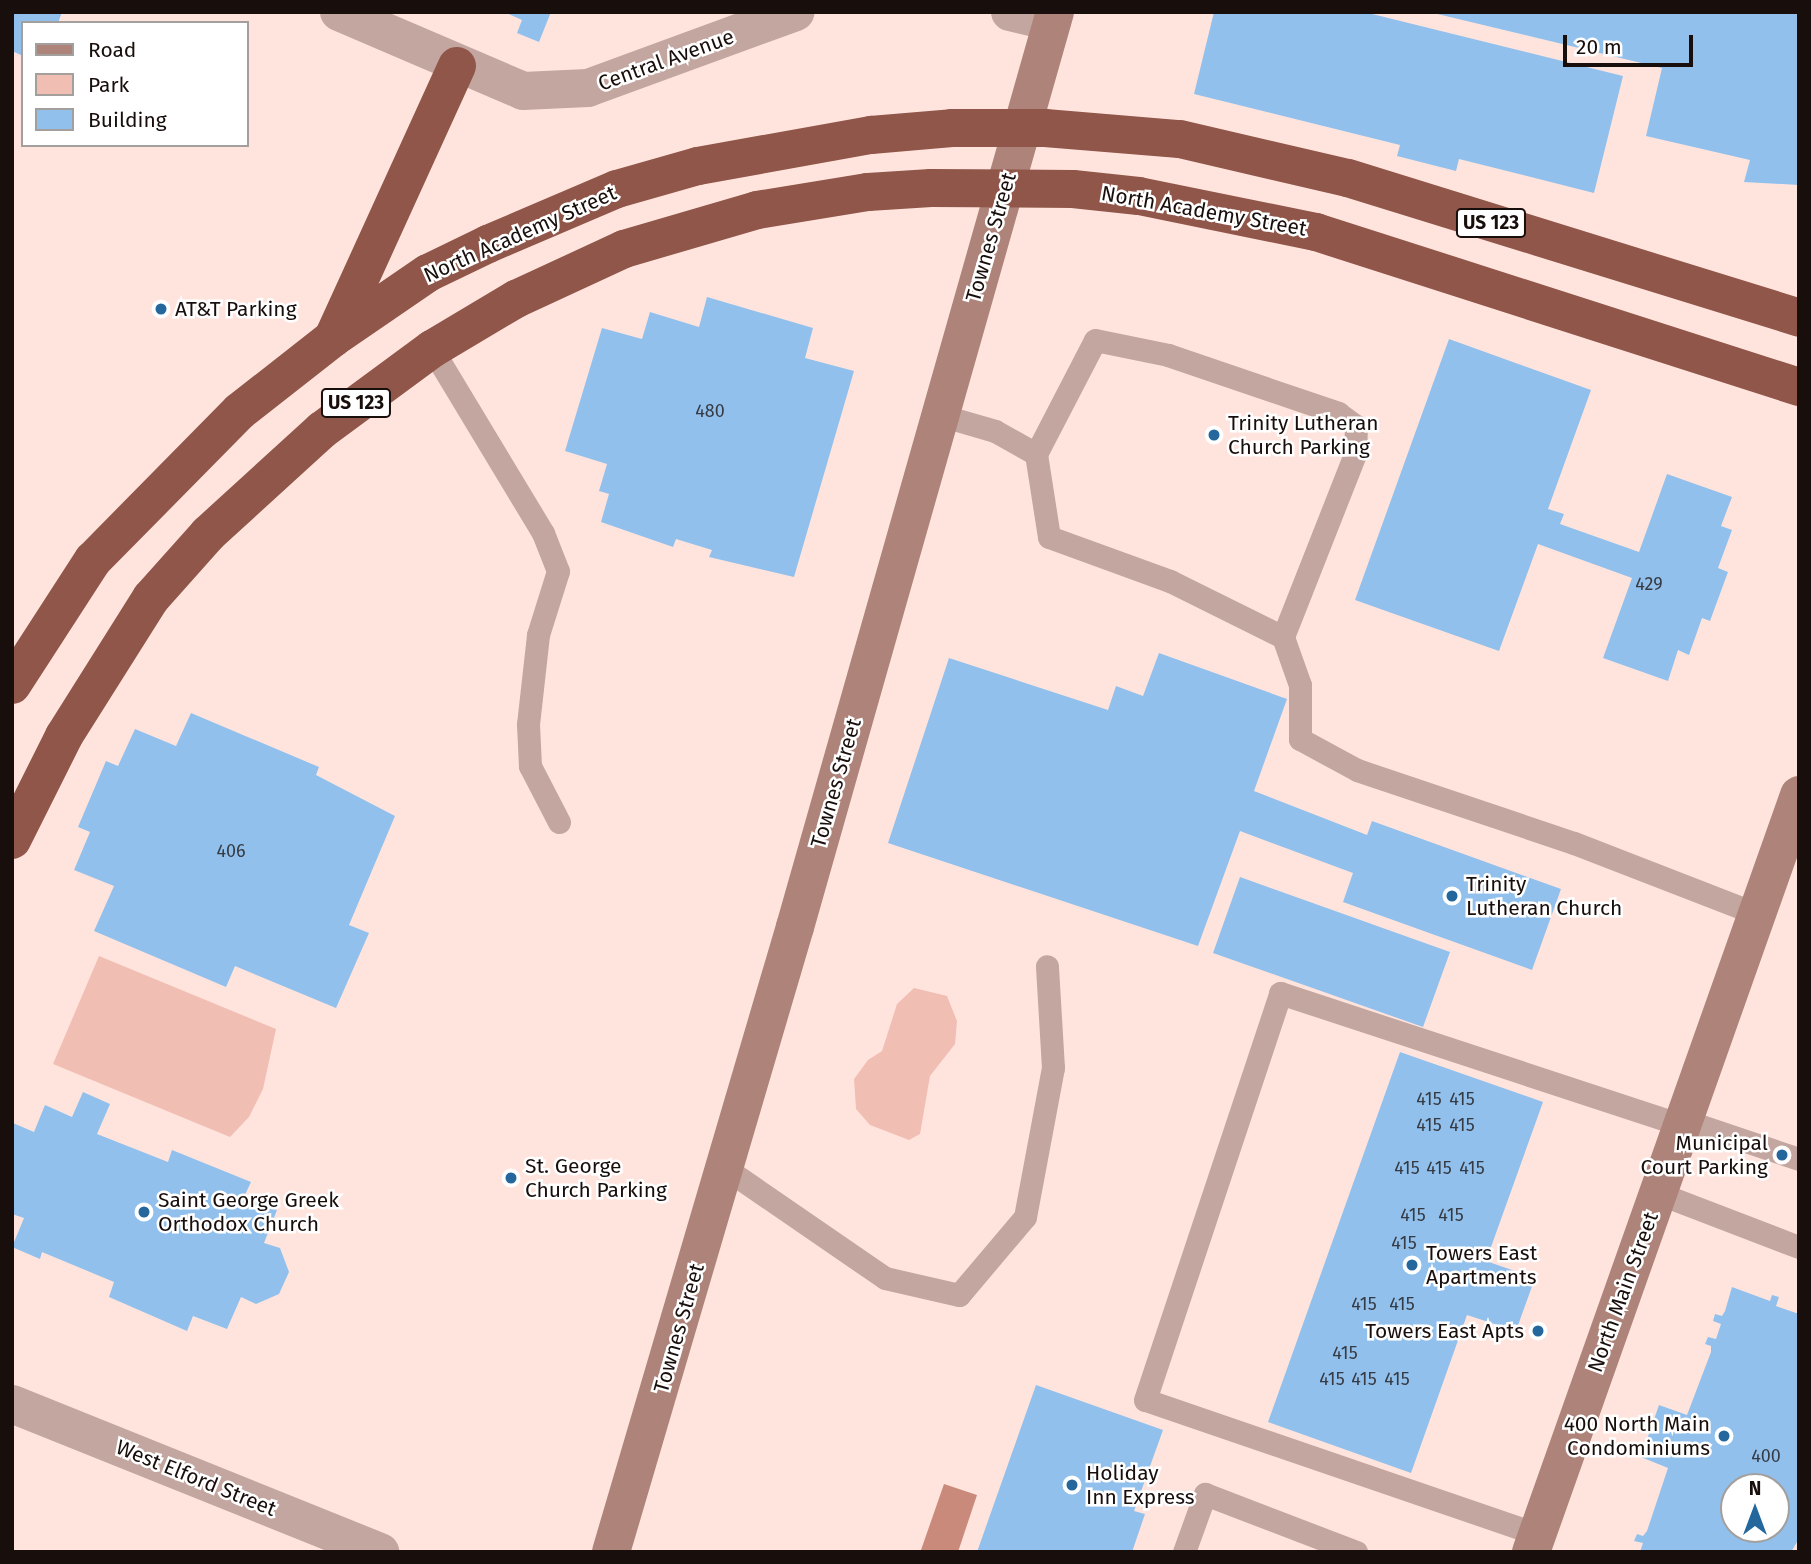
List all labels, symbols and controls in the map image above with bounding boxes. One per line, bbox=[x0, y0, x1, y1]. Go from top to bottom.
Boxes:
legend bbox=[21, 21, 248, 147]
scale bar bbox=[1566, 21, 1696, 65]
street label: Central Avenue bbox=[595, 24, 737, 96]
text: 20 m bbox=[1576, 34, 1622, 60]
text: Road bbox=[88, 37, 136, 63]
text: Park bbox=[88, 72, 129, 98]
text: Building bbox=[88, 107, 167, 133]
street label: Townes Street bbox=[961, 170, 1021, 304]
street label: North Academy Street bbox=[420, 180, 620, 288]
street label: North Academy Street bbox=[1099, 181, 1309, 241]
road number: US 123 bbox=[1454, 208, 1528, 238]
place label: AT&T Parking bbox=[175, 296, 297, 322]
marker: AT&T Parking bbox=[153, 301, 169, 317]
road number: US 123 bbox=[319, 388, 393, 418]
house number: 480 bbox=[695, 400, 725, 422]
place label: Trinity Lutheran Church Parking bbox=[1228, 410, 1379, 460]
marker: Trinity Lutheran Church Parking bbox=[1206, 427, 1222, 443]
house number: 429 bbox=[1635, 573, 1663, 595]
street label: Townes Street bbox=[806, 716, 866, 850]
house number: 406 bbox=[216, 840, 246, 862]
place label: Trinity Lutheran Church bbox=[1466, 871, 1622, 921]
marker: Trinity Lutheran Church bbox=[1444, 888, 1460, 904]
house number: 415 bbox=[1416, 1088, 1442, 1110]
house number: 415 bbox=[1449, 1088, 1475, 1110]
house number: 415 bbox=[1416, 1114, 1442, 1136]
house number: 415 bbox=[1449, 1114, 1475, 1136]
place label: Municipal Court Parking bbox=[1640, 1130, 1768, 1180]
marker: Municipal Court Parking bbox=[1774, 1147, 1790, 1163]
place label: St. George Church Parking bbox=[525, 1153, 667, 1203]
house number: 415 bbox=[1394, 1157, 1420, 1179]
house number: 415 bbox=[1426, 1157, 1452, 1179]
house number: 415 bbox=[1459, 1157, 1485, 1179]
marker: St. George Church Parking bbox=[503, 1170, 519, 1186]
place label: Saint George Greek Orthodox Church bbox=[158, 1187, 339, 1237]
marker: Saint George Greek Orthodox Church bbox=[136, 1204, 152, 1220]
house number: 415 bbox=[1400, 1204, 1426, 1226]
house number: 415 bbox=[1438, 1204, 1464, 1226]
street label: North Main Street bbox=[1582, 1208, 1664, 1376]
house number: 415 bbox=[1391, 1232, 1417, 1254]
place label: Towers East Apartments bbox=[1426, 1240, 1537, 1290]
marker: Towers East Apartments bbox=[1404, 1257, 1420, 1273]
street label: Townes Street bbox=[649, 1261, 709, 1395]
house number: 415 bbox=[1351, 1293, 1377, 1315]
house number: 415 bbox=[1389, 1293, 1415, 1315]
place label: Towers East Apts bbox=[1365, 1318, 1524, 1344]
marker: Towers East Apts bbox=[1530, 1323, 1546, 1339]
house number: 415 bbox=[1332, 1342, 1358, 1364]
house number: 415 bbox=[1319, 1368, 1345, 1390]
house number: 415 bbox=[1351, 1368, 1377, 1390]
house number: 415 bbox=[1384, 1368, 1410, 1390]
place label: 400 North Main Condominiums bbox=[1564, 1411, 1710, 1461]
marker: 400 North Main Condominiums bbox=[1716, 1428, 1732, 1444]
street label: West Elford Street bbox=[112, 1434, 280, 1522]
house number: 400 bbox=[1751, 1445, 1781, 1467]
place label: Holiday Inn Express bbox=[1086, 1460, 1195, 1510]
north arrow bbox=[1720, 1473, 1790, 1543]
marker: Holiday Inn Express bbox=[1064, 1477, 1080, 1493]
text: N bbox=[1749, 1477, 1761, 1500]

